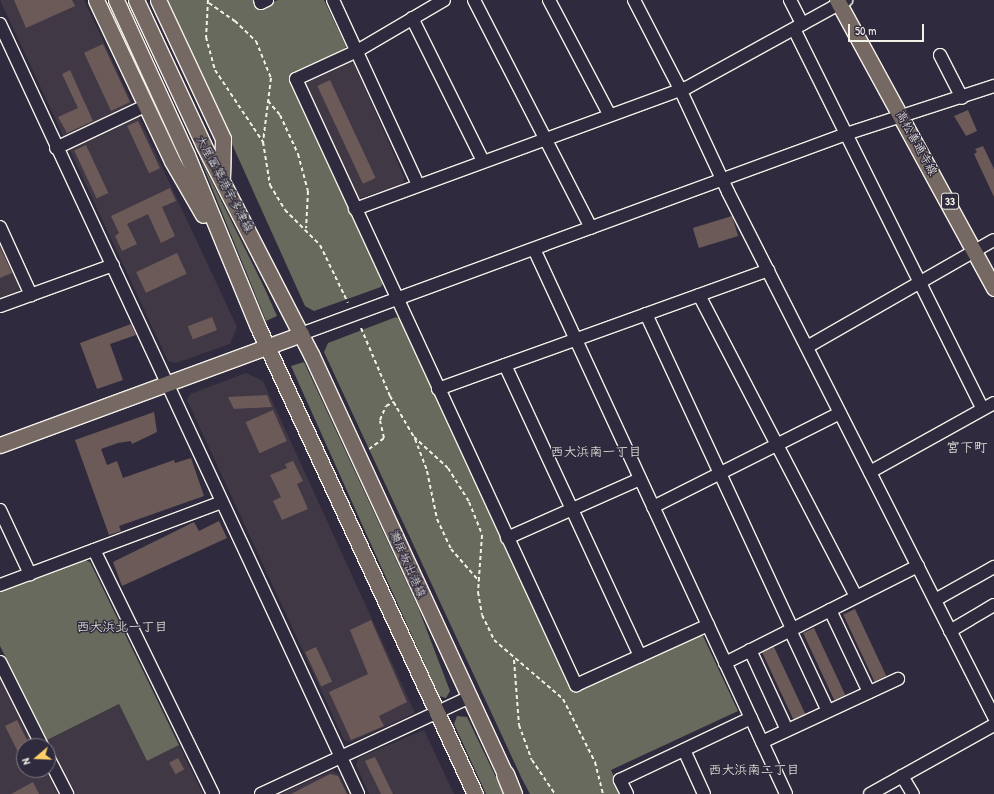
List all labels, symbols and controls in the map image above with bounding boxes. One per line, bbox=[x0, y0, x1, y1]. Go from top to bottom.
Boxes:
scale bar bbox=[850, 16, 926, 42]
text: 50 m bbox=[855, 22, 876, 39]
street label: 高松善通寺線 bbox=[893, 108, 941, 178]
street label: 大屋冨築港宇多津線 bbox=[193, 133, 257, 235]
road number: 33 bbox=[941, 192, 959, 210]
district label: 宮下町 bbox=[946, 439, 988, 455]
district label: 西大浜南一丁目 bbox=[551, 443, 641, 459]
street label: 瀬居坂出港線 bbox=[387, 528, 429, 600]
district label: 西大浜北一丁目 bbox=[77, 618, 167, 634]
north arrow bbox=[16, 738, 56, 778]
text: N bbox=[18, 757, 33, 767]
district label: 西大浜南二丁目 bbox=[709, 761, 799, 777]

